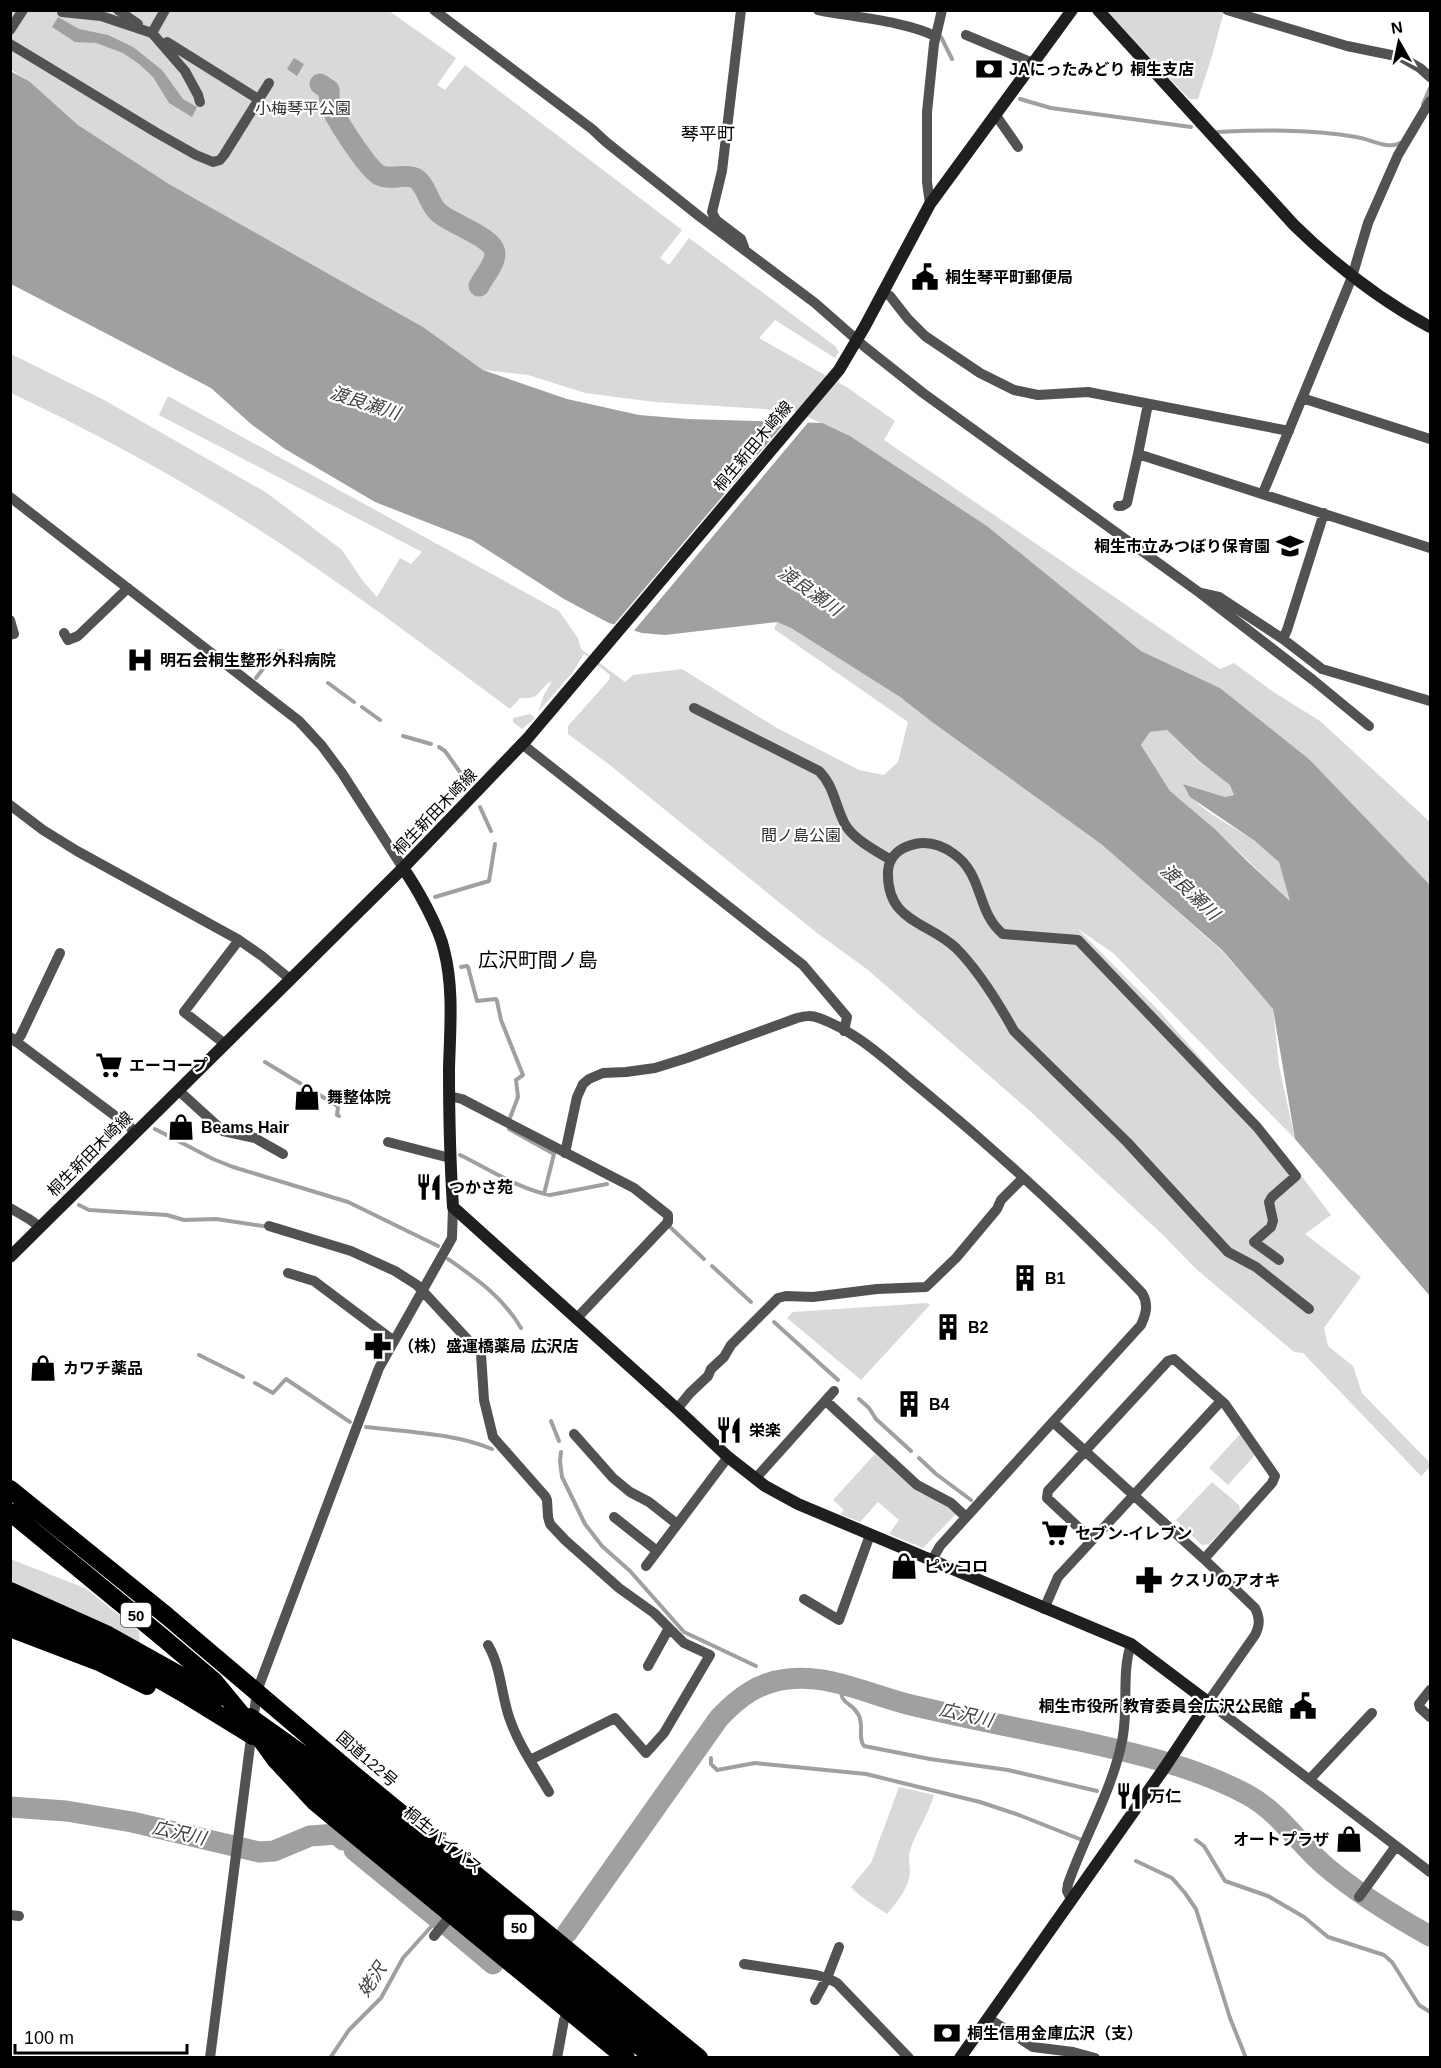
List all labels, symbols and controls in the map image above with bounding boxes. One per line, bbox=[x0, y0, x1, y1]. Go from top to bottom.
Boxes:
north arrow bbox=[1369, 12, 1429, 72]
text: N bbox=[1390, 18, 1404, 37]
bank icon: JAにったみどり 桐生支店 bbox=[974, 54, 1004, 84]
place label: JAにったみどり 桐生支店 bbox=[1009, 61, 1194, 78]
park label: 小梅琴平公園 bbox=[255, 100, 351, 117]
district label: 琴平町 bbox=[681, 124, 735, 144]
public building icon: 桐生琴平町郵便局 bbox=[910, 262, 940, 292]
place label: 桐生琴平町郵便局 bbox=[945, 269, 1073, 286]
water label: 渡良瀬川 bbox=[328, 382, 404, 424]
street label: 桐生新田木崎線 bbox=[710, 398, 796, 494]
school or university icon: 桐生市立みつぼり保育園 bbox=[1275, 531, 1305, 561]
place label: 桐生市立みつぼり保育園 bbox=[1094, 538, 1270, 555]
water label: 渡良瀬川 bbox=[775, 562, 847, 621]
hospital icon: 明石会桐生整形外科病院 bbox=[125, 645, 155, 675]
place label: 明石会桐生整形外科病院 bbox=[160, 652, 336, 669]
street label: 桐生新田木崎線 bbox=[390, 766, 480, 858]
park label: 間ノ島公園 bbox=[761, 827, 841, 844]
water label: 渡良瀬川 bbox=[1157, 860, 1225, 925]
district label: 広沢町間ノ島 bbox=[478, 949, 598, 971]
supermarket icon: エーコープ bbox=[94, 1050, 124, 1080]
place label: エーコープ bbox=[129, 1057, 208, 1074]
shop icon: 舞整体院 bbox=[292, 1082, 322, 1112]
place label: 舞整体院 bbox=[327, 1089, 391, 1106]
street label: 桐生新田木崎線 bbox=[44, 1108, 136, 1200]
shop icon: Beams Hair bbox=[166, 1112, 196, 1142]
place label: Beams Hair bbox=[201, 1119, 289, 1136]
restaurant icon: つかさ苑 bbox=[414, 1172, 444, 1202]
place label: つかさ苑 bbox=[449, 1179, 513, 1196]
building icon: B1 bbox=[1010, 1263, 1040, 1293]
place label: B1 bbox=[1045, 1270, 1066, 1287]
building icon: B2 bbox=[933, 1312, 963, 1342]
place label: B2 bbox=[968, 1319, 989, 1336]
pharmacy icon: （株）盛運橋薬局 広沢店 bbox=[363, 1331, 393, 1361]
place label: （株）盛運橋薬局 広沢店 bbox=[398, 1337, 578, 1355]
shop icon: カワチ薬品 bbox=[28, 1353, 58, 1383]
place label: カワチ薬品 bbox=[63, 1360, 143, 1377]
building icon: B4 bbox=[894, 1389, 924, 1419]
place label: B4 bbox=[929, 1396, 950, 1413]
restaurant icon: 栄楽 bbox=[714, 1415, 744, 1445]
place label: 栄楽 bbox=[749, 1422, 781, 1439]
supermarket icon: セブン-イレブン bbox=[1040, 1518, 1070, 1548]
place label: セブン-イレブン bbox=[1075, 1525, 1192, 1542]
shop icon: ピッコロ bbox=[889, 1551, 919, 1581]
place label: ピッコロ bbox=[924, 1558, 988, 1575]
pharmacy icon: クスリのアオキ bbox=[1134, 1565, 1164, 1595]
place label: クスリのアオキ bbox=[1169, 1572, 1281, 1589]
road number: 50 bbox=[121, 1603, 151, 1627]
public building icon: 桐生市役所 教育委員会広沢公民館 bbox=[1288, 1691, 1318, 1721]
place label: 桐生市役所 教育委員会広沢公民館 bbox=[1039, 1698, 1283, 1715]
water label: 広沢川 bbox=[937, 1699, 997, 1731]
street label: 国道122号 bbox=[333, 1728, 401, 1790]
restaurant icon: 万仁 bbox=[1114, 1781, 1144, 1811]
place label: 万仁 bbox=[1149, 1788, 1181, 1805]
street label: 桐生バイパス bbox=[400, 1803, 486, 1877]
water label: 広沢川 bbox=[150, 1817, 210, 1849]
shop icon: オートプラザ bbox=[1334, 1824, 1364, 1854]
place label: オートプラザ bbox=[1233, 1831, 1329, 1848]
road number: 50 bbox=[504, 1915, 534, 1939]
water label: 姥沢 bbox=[354, 1958, 391, 2001]
scale bar bbox=[15, 2017, 188, 2055]
bank icon: 桐生信用金庫広沢（支） bbox=[932, 2018, 962, 2048]
place label: 桐生信用金庫広沢（支） bbox=[967, 2025, 1143, 2042]
text: 100 m bbox=[24, 2028, 74, 2048]

